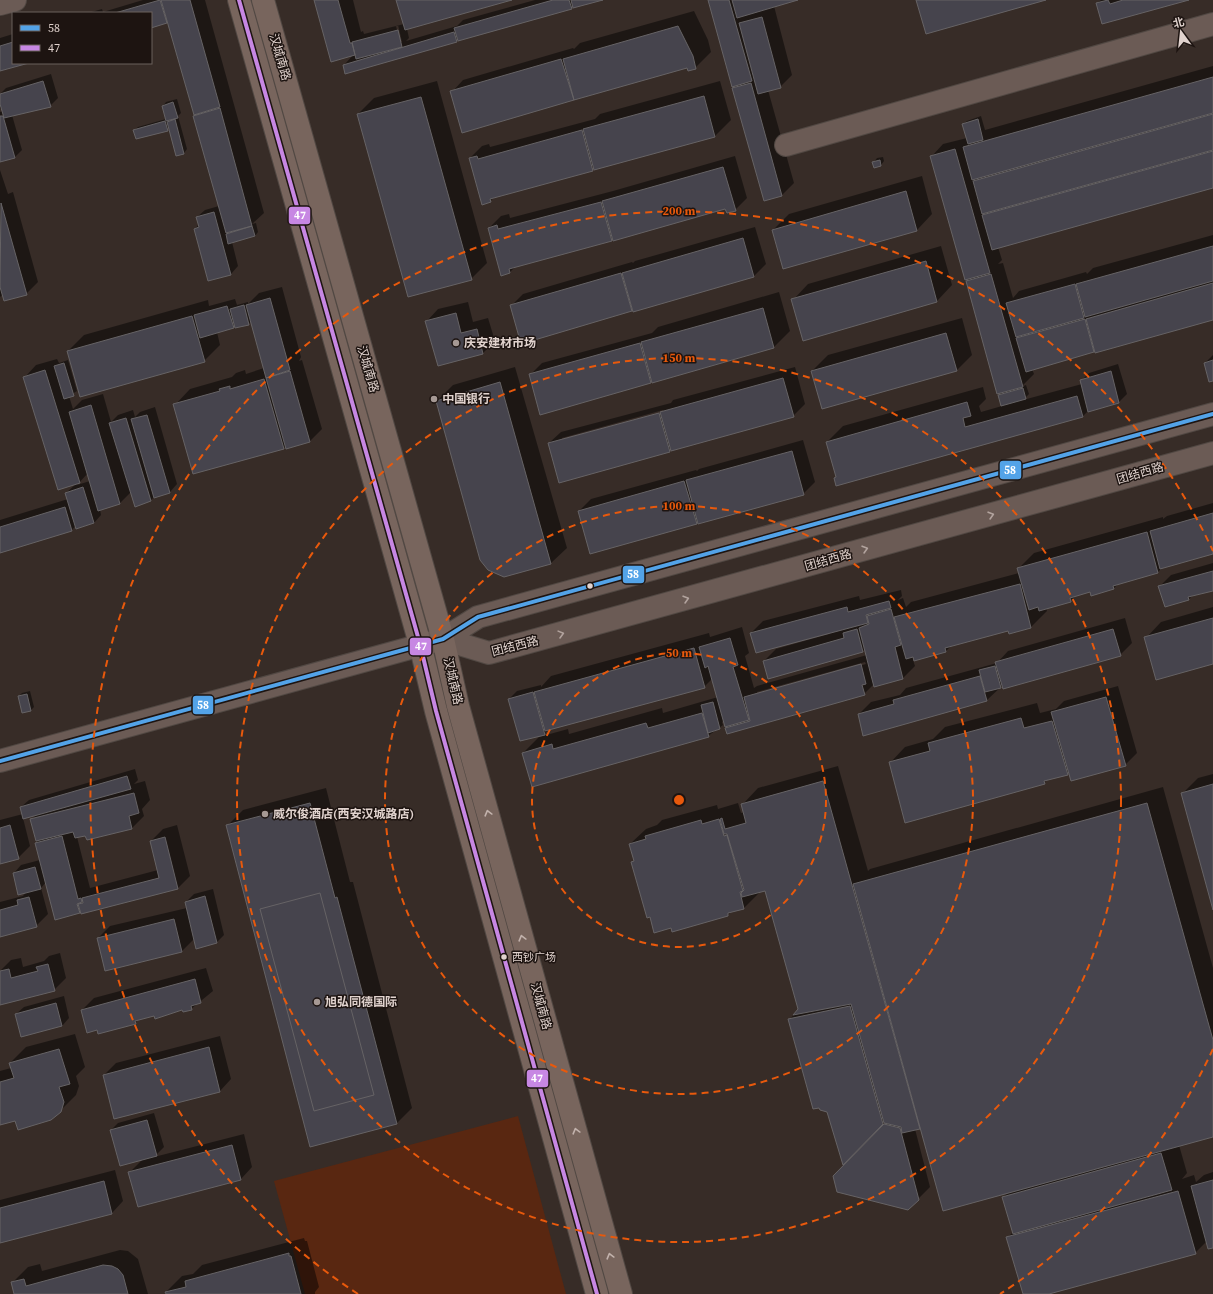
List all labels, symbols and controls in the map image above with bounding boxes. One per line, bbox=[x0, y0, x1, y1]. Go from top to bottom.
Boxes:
legend bbox=[12, 12, 152, 64]
north arrow bbox=[1161, 12, 1201, 52]
text: 北 bbox=[1171, 14, 1186, 31]
text: 58 bbox=[48, 20, 60, 36]
street label: 汉城南路 bbox=[266, 32, 294, 82]
text: 47 bbox=[48, 40, 60, 56]
text: 200 m bbox=[663, 203, 696, 219]
line badge: 47 bbox=[288, 206, 311, 225]
text: 47 bbox=[294, 208, 306, 223]
place label: 庆安建材市场 bbox=[464, 335, 536, 351]
marker: 庆安建材市场 bbox=[451, 338, 461, 348]
street label: 汉城南路 bbox=[354, 344, 382, 394]
text: 150 m bbox=[663, 350, 696, 366]
place label: 中国银行 bbox=[442, 391, 490, 407]
marker: 中国银行 bbox=[429, 394, 439, 404]
street label: 团结西路 bbox=[1115, 459, 1165, 487]
line badge: 58 bbox=[999, 460, 1022, 480]
text: 58 bbox=[1004, 463, 1016, 478]
text: 100 m bbox=[663, 498, 696, 514]
one-way arrow bbox=[987, 511, 994, 519]
street label: 团结西路 bbox=[803, 546, 853, 574]
one-way arrow bbox=[862, 546, 869, 554]
line badge: 58 bbox=[622, 565, 645, 584]
text: 58 bbox=[627, 567, 639, 582]
unlabelled marker bbox=[585, 581, 595, 591]
one-way arrow bbox=[683, 595, 690, 604]
one-way arrow bbox=[557, 630, 564, 639]
street label: 团结西路 bbox=[490, 632, 540, 660]
line badge: 47 bbox=[409, 637, 432, 656]
text: 47 bbox=[415, 639, 427, 654]
text: 50 m bbox=[666, 645, 692, 661]
street label: 汉城南路 bbox=[440, 656, 466, 706]
line badge: 58 bbox=[192, 695, 214, 715]
text: 58 bbox=[197, 698, 209, 713]
centre of rings bbox=[672, 793, 686, 807]
place label: 威尔俊酒店(西安汉城路店) bbox=[273, 806, 414, 822]
marker: 威尔俊酒店(西安汉城路店) bbox=[260, 809, 270, 819]
one-way arrow bbox=[484, 810, 493, 817]
one-way arrow bbox=[519, 935, 527, 942]
place label: 西钞广场 bbox=[512, 950, 556, 965]
marker: 西钞广场 bbox=[499, 952, 509, 962]
street label: 汉城南路 bbox=[527, 981, 555, 1031]
place label: 旭弘同德国际 bbox=[325, 994, 397, 1010]
marker: 旭弘同德国际 bbox=[312, 997, 322, 1007]
line badge: 47 bbox=[526, 1069, 549, 1088]
text: 47 bbox=[531, 1071, 543, 1086]
one-way arrow bbox=[572, 1128, 581, 1135]
one-way arrow bbox=[606, 1253, 615, 1260]

